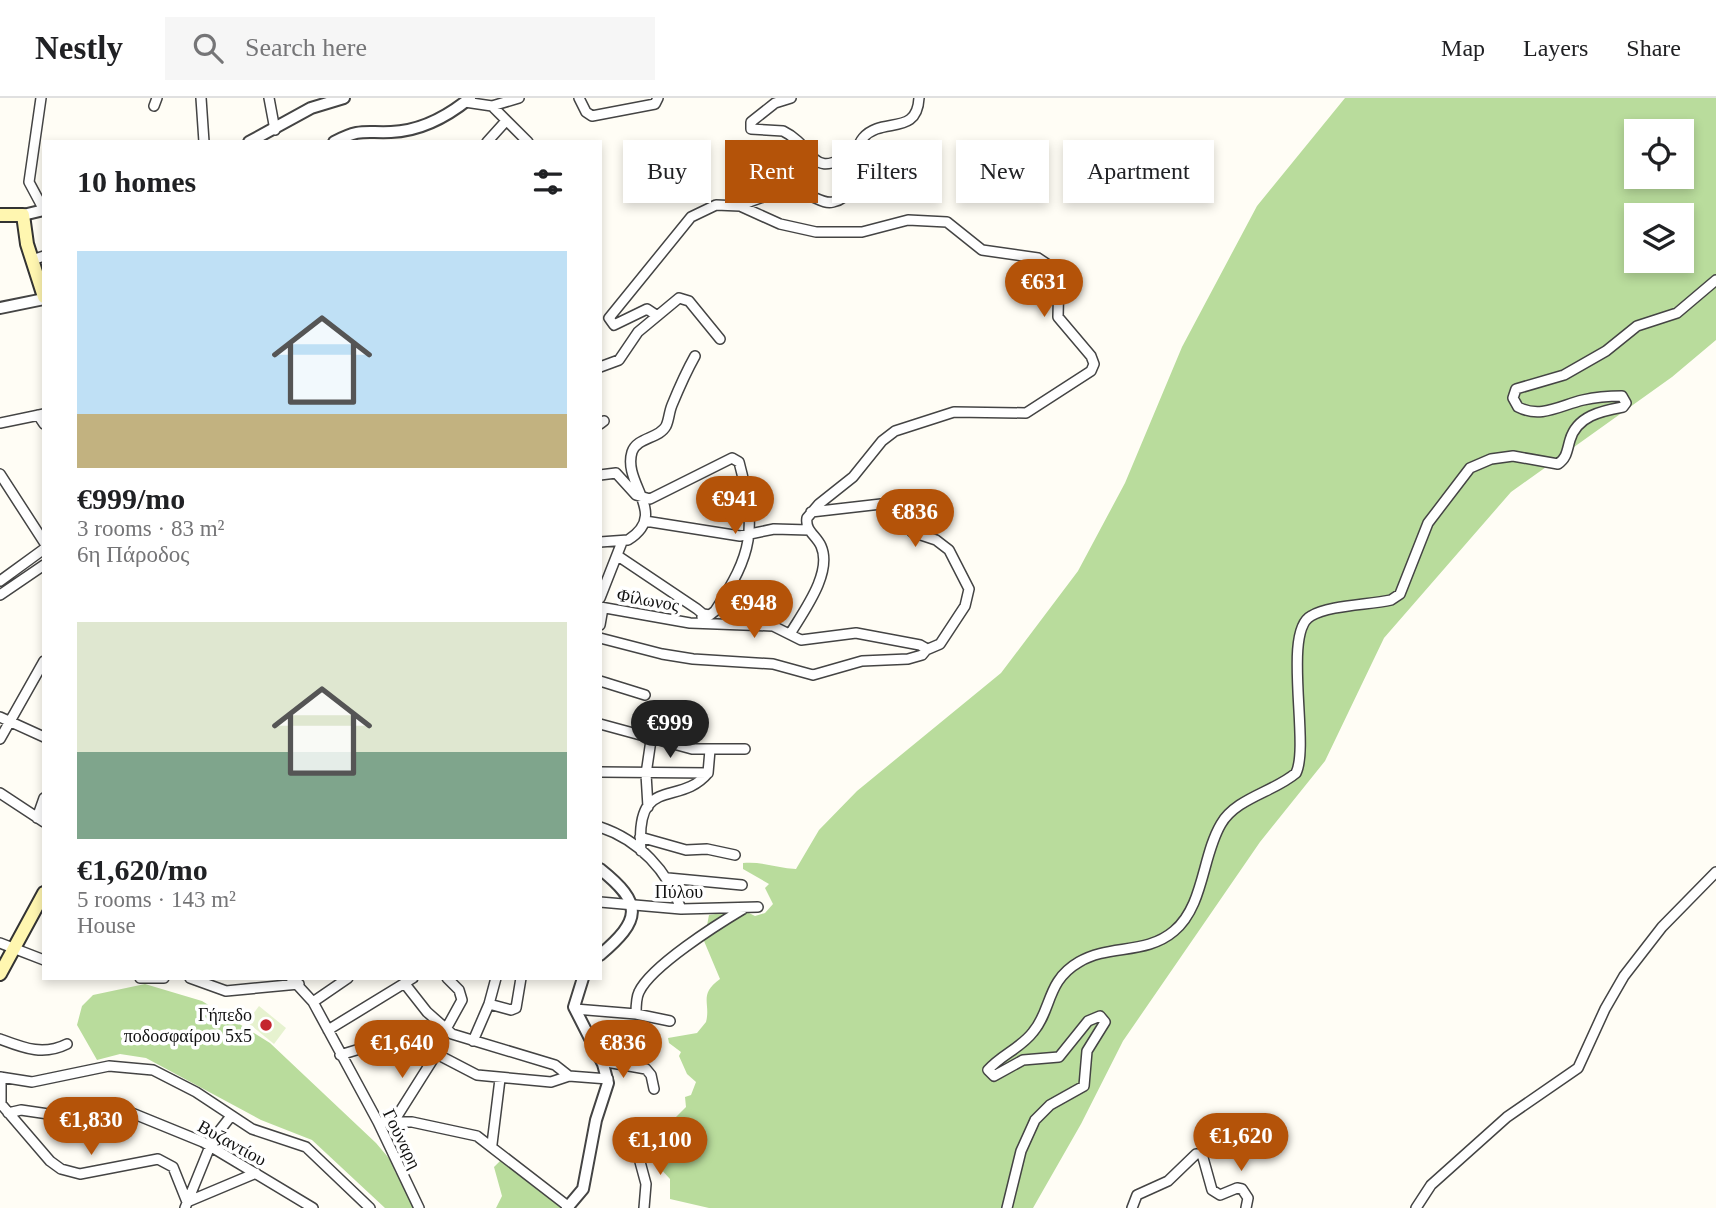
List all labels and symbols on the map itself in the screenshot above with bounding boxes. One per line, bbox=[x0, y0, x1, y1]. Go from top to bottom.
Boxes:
pin: €631 bbox=[1003, 260, 1085, 319]
pin: €941 bbox=[694, 476, 776, 536]
pin: €836 bbox=[874, 490, 956, 549]
pin: €948 bbox=[713, 580, 795, 640]
street label: Φίλωνος bbox=[615, 585, 681, 615]
pin: €999 bbox=[629, 700, 711, 760]
street label: Πύλου bbox=[655, 882, 703, 902]
place label: Γήπεδο ποδοσφαίρου 5x5 bbox=[124, 1005, 252, 1046]
marker: Γήπεδο ποδοσφαίρου 5x5 bbox=[258, 1017, 274, 1033]
pin: €1,640 bbox=[345, 1020, 459, 1080]
pin: €836 bbox=[582, 1020, 664, 1080]
pin: €1,830 bbox=[34, 1098, 148, 1157]
street label: Γούναρη bbox=[379, 1106, 425, 1172]
pin: €1,620 bbox=[1184, 1114, 1298, 1173]
street label: Βυζαντίου bbox=[194, 1116, 270, 1170]
pin: €1,100 bbox=[603, 1118, 717, 1177]

